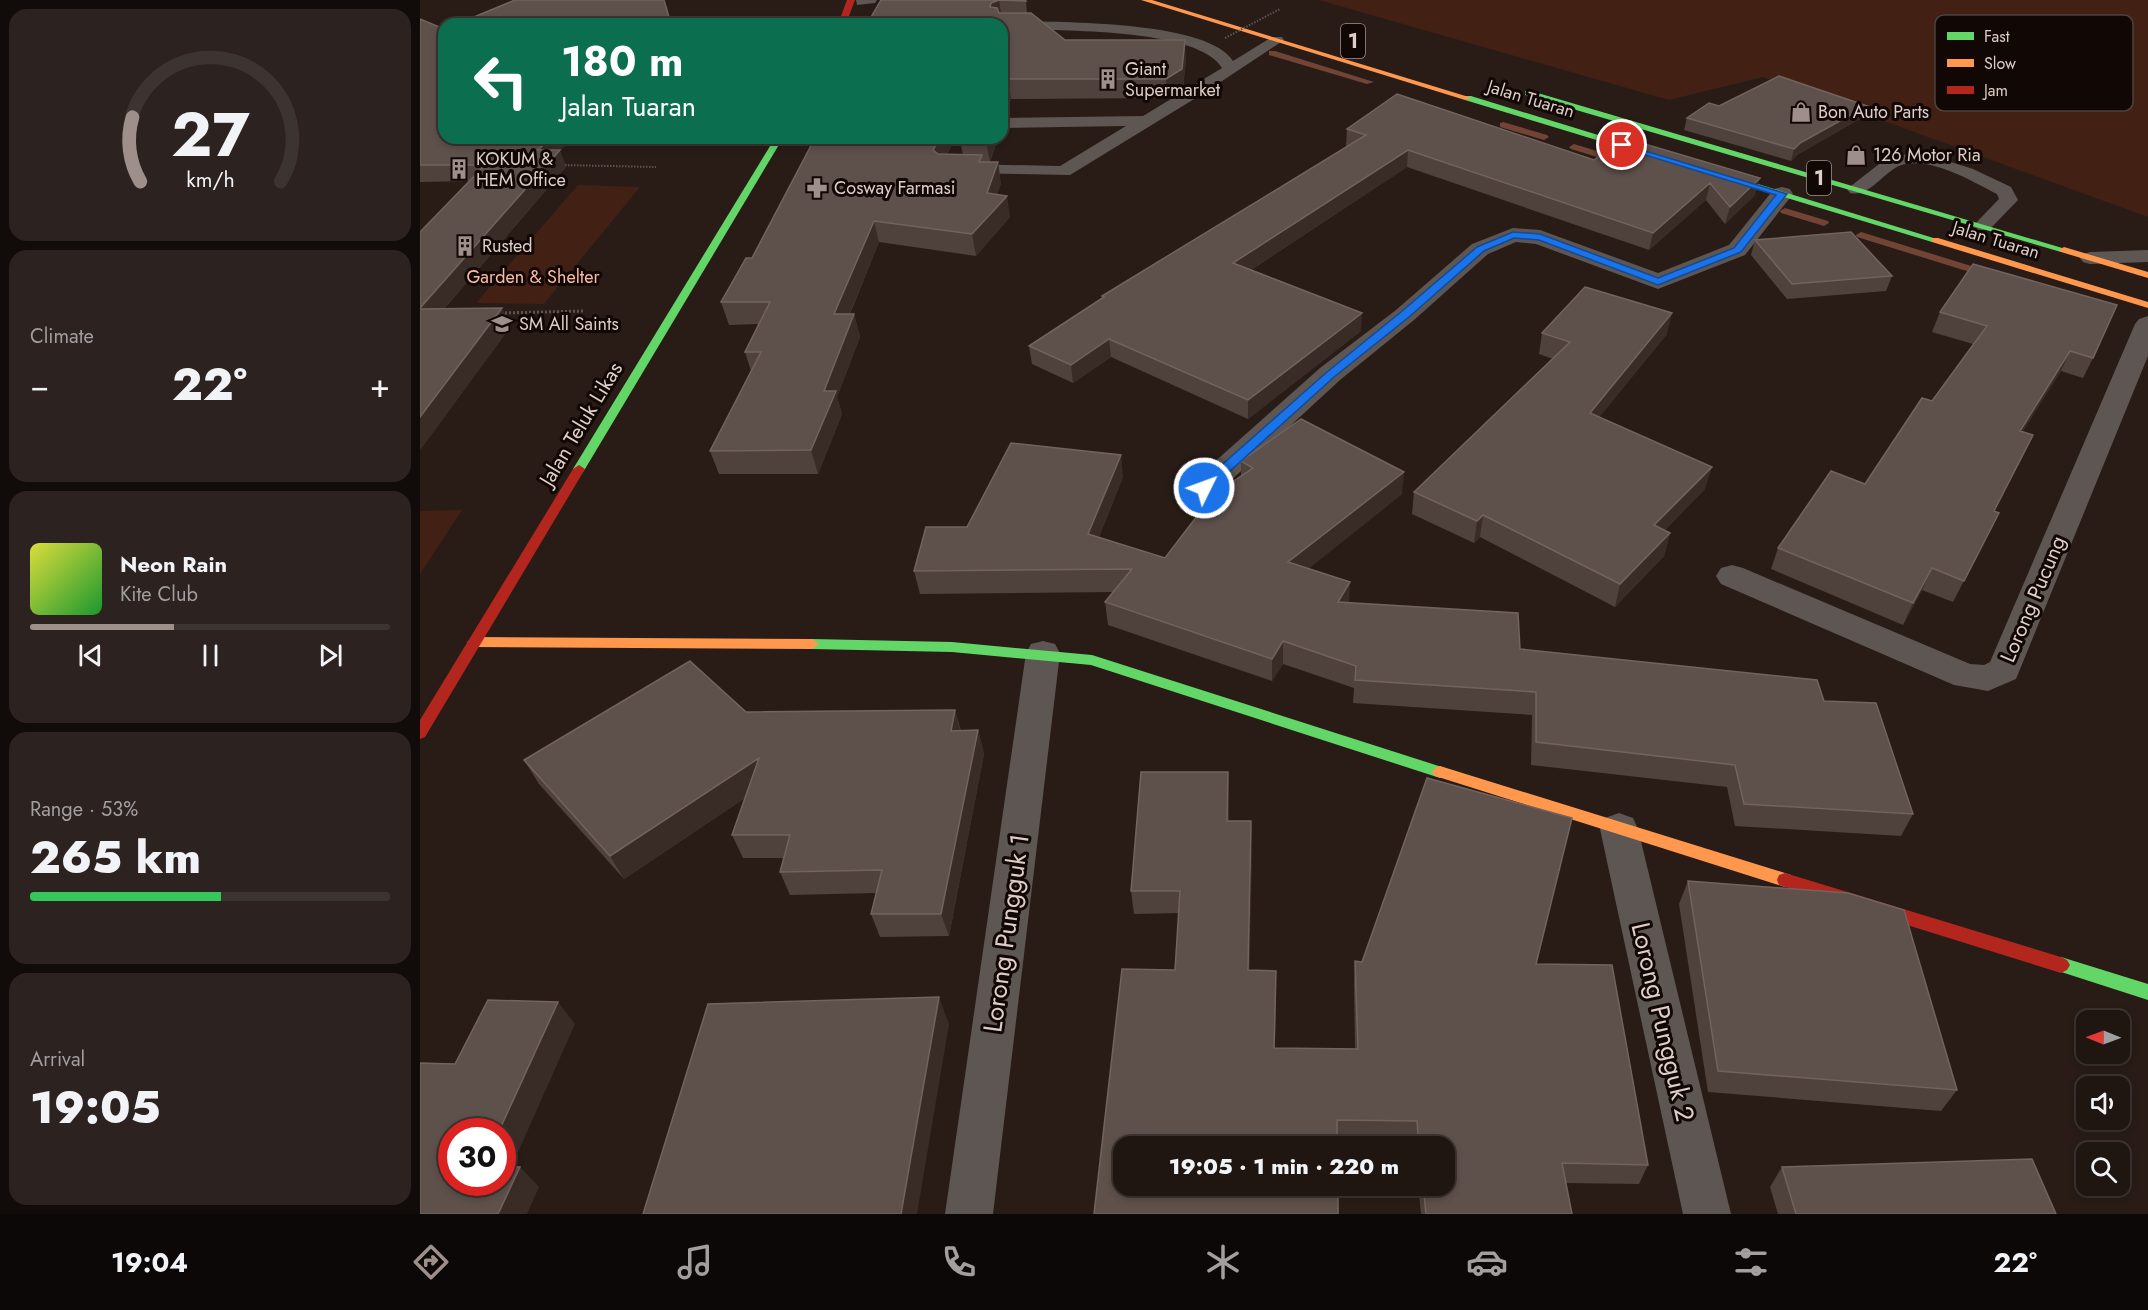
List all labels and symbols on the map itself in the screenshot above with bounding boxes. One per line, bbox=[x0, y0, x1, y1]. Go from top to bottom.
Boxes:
legend bbox=[1935, 15, 2133, 111]
road number: 1 bbox=[1341, 24, 1365, 58]
text: Fast bbox=[1984, 25, 2010, 48]
text: Slow bbox=[1984, 52, 2016, 75]
place label: Giant Supermarket bbox=[1125, 56, 1221, 103]
building icon: Giant Supermarket bbox=[1096, 67, 1120, 91]
street label: Jalan Tuaran bbox=[1482, 73, 1578, 125]
text: Jam bbox=[1982, 79, 2008, 102]
place label: Bon Auto Parts bbox=[1818, 99, 1929, 125]
shop icon: Bon Auto Parts bbox=[1789, 100, 1813, 124]
pin bbox=[1596, 119, 1647, 170]
place label: 126 Motor Ria bbox=[1873, 142, 1981, 168]
shop icon: 126 Motor Ria bbox=[1844, 143, 1868, 167]
place label: KOKUM & HEM Office bbox=[476, 146, 566, 193]
building icon: KOKUM & HEM Office bbox=[447, 157, 471, 181]
road number: 1 bbox=[1807, 161, 1831, 195]
place label: Cosway Farmasi bbox=[834, 175, 955, 201]
pharmacy icon: Cosway Farmasi bbox=[805, 176, 829, 200]
street label: Jalan Tuaran bbox=[1947, 214, 2043, 266]
place label: Rusted bbox=[482, 233, 533, 259]
building icon: Rusted bbox=[453, 234, 477, 258]
park label: Garden & Shelter bbox=[466, 264, 600, 290]
place label: SM All Saints bbox=[519, 311, 619, 337]
school or university icon: SM All Saints bbox=[490, 312, 514, 336]
street label: Jalan Teluk Likas bbox=[531, 356, 630, 494]
position arrow bbox=[1172, 456, 1236, 520]
street label: Lorong Pucung bbox=[1993, 531, 2073, 667]
street label: Lorong Pungguk 1 bbox=[973, 831, 1039, 1035]
street label: Lorong Pungguk 2 bbox=[1622, 919, 1704, 1125]
north arrow bbox=[2076, 1010, 2130, 1064]
speed limit sign: 30 bbox=[438, 1118, 516, 1196]

